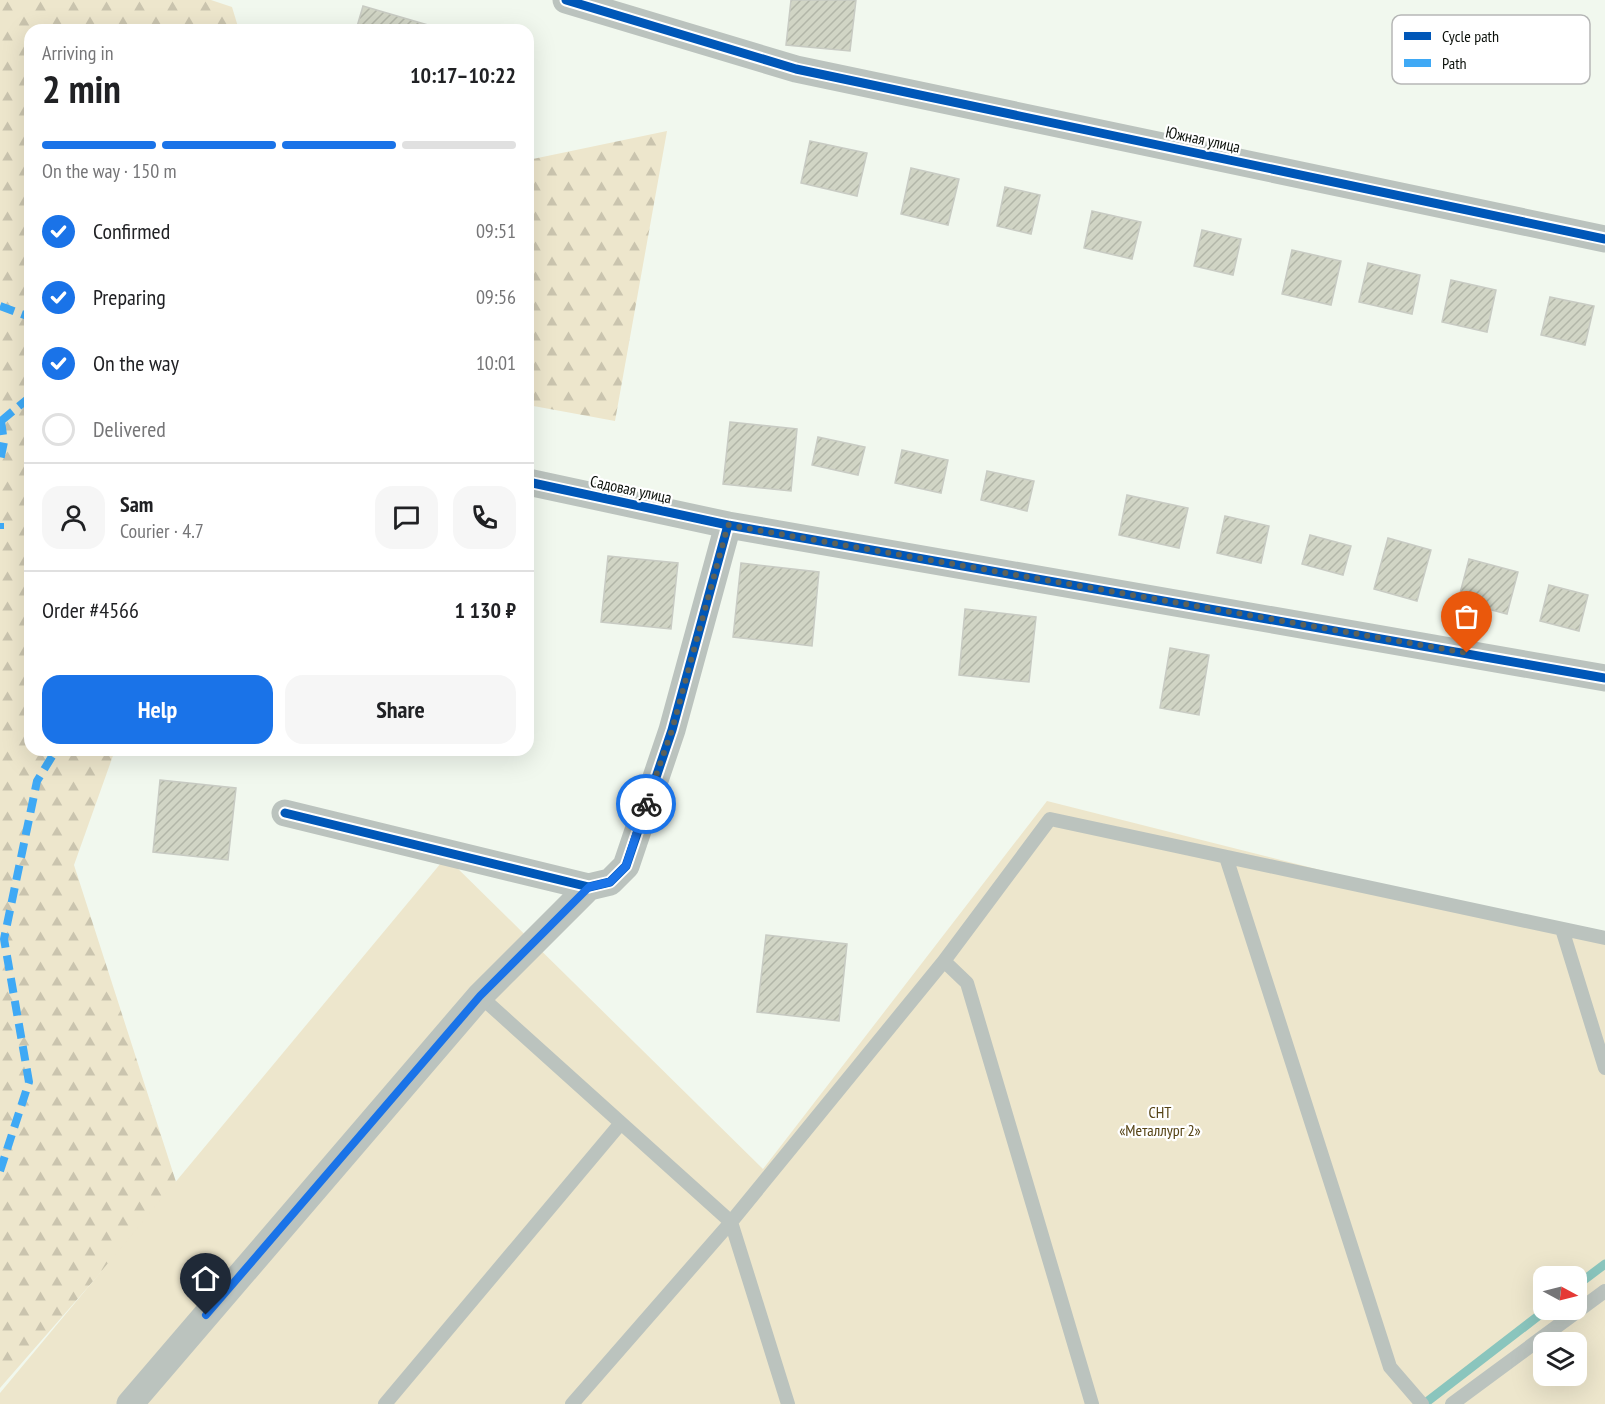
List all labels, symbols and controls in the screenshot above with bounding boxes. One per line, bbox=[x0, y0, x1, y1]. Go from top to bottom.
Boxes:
legend bbox=[1392, 15, 1590, 84]
text: Cycle path bbox=[1442, 26, 1499, 46]
text: Arriving in bbox=[42, 40, 114, 66]
text: Path bbox=[1442, 53, 1467, 73]
text: 10:17–10:22 bbox=[410, 61, 516, 89]
text: 2 min bbox=[42, 63, 121, 114]
street label: Южная улица bbox=[1164, 121, 1242, 157]
text: On the way · 150 m bbox=[42, 158, 177, 184]
icon: check bbox=[42, 215, 75, 248]
text: Confirmed bbox=[93, 217, 170, 245]
text: 09:51 bbox=[476, 218, 516, 244]
icon: check bbox=[42, 281, 75, 314]
text: Preparing bbox=[93, 283, 166, 311]
text: 09:56 bbox=[476, 284, 516, 310]
icon: check bbox=[42, 347, 75, 380]
text: On the way bbox=[93, 349, 179, 377]
text: 10:01 bbox=[476, 350, 516, 376]
text: Delivered bbox=[93, 415, 166, 443]
street label: Садовая улица bbox=[588, 471, 674, 507]
button: person bbox=[42, 486, 105, 549]
button: chat bbox=[375, 486, 438, 549]
button: phone bbox=[453, 486, 516, 549]
text: Sam bbox=[120, 490, 153, 518]
text: Courier · 4.7 bbox=[120, 518, 204, 544]
pin bbox=[1441, 591, 1492, 653]
text: Order #4566 bbox=[42, 596, 139, 624]
text: 1 130 ₽ bbox=[454, 596, 516, 624]
icon: bag bbox=[1450, 600, 1483, 633]
button: Help bbox=[42, 675, 273, 744]
button: Share bbox=[285, 675, 516, 744]
courier bbox=[616, 774, 676, 834]
icon: bike bbox=[630, 788, 663, 821]
park label: СНТ «Металлург 2» bbox=[1119, 1102, 1201, 1140]
pin bbox=[180, 1253, 231, 1315]
icon: home bbox=[189, 1262, 222, 1295]
north arrow bbox=[1533, 1266, 1587, 1320]
map controls bbox=[1533, 1266, 1587, 1386]
button: layers bbox=[1533, 1332, 1587, 1386]

